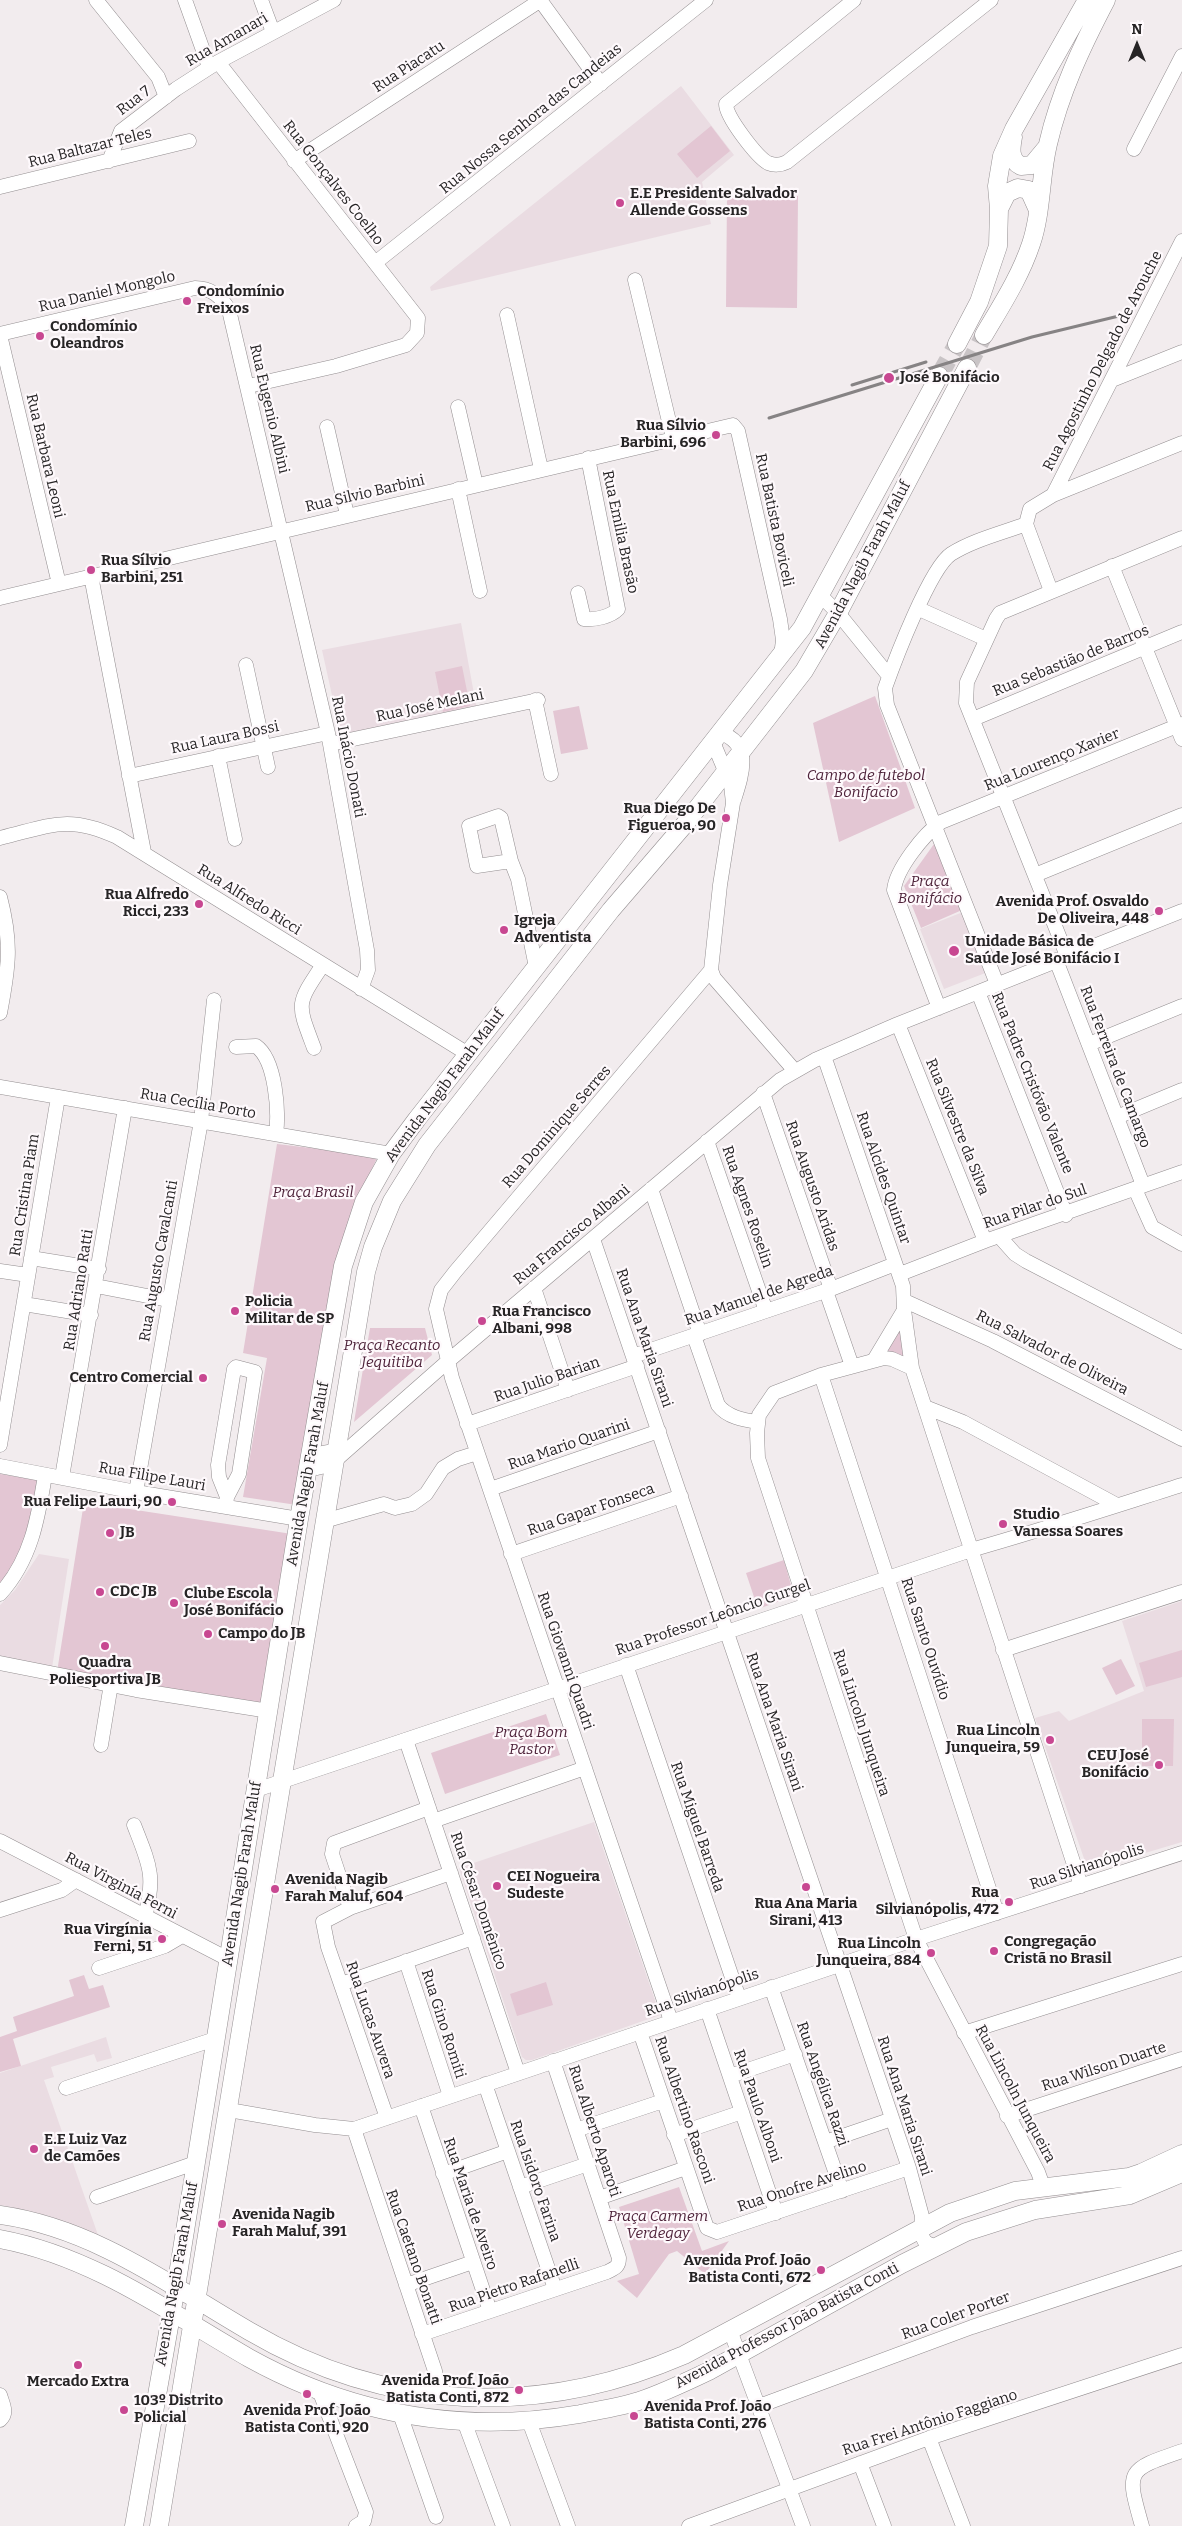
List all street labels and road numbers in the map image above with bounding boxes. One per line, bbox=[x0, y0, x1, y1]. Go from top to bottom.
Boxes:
street label: Rua Amanari bbox=[183, 9, 271, 71]
street label: Rua Piacatu bbox=[370, 37, 448, 97]
street label: Rua Nossa Senhora das Candeias bbox=[437, 40, 625, 198]
street label: Rua 7 bbox=[114, 82, 154, 120]
street label: Rua Gonçalves Coelho bbox=[279, 117, 387, 249]
street label: Rua Baltazar Teles bbox=[26, 124, 154, 172]
street label: Rua Agostinho Delgado de Arouche bbox=[1039, 248, 1167, 474]
street label: Rua Daniel Mongolo bbox=[37, 268, 177, 316]
street label: Rua Eugenio Albini bbox=[245, 342, 293, 476]
street label: Rua Barbara Leoni bbox=[22, 392, 68, 520]
street label: Rua Batista Boviceli bbox=[751, 452, 797, 588]
street label: Rua Emilia Brasão bbox=[598, 469, 642, 595]
street label: Rua Silvio Barbini bbox=[304, 472, 426, 516]
street label: Avenida Nagib Farah Maluf bbox=[811, 478, 915, 652]
street label: Rua Sebastião de Barros bbox=[990, 621, 1152, 701]
street label: Rua José Melani bbox=[375, 686, 485, 726]
street label: Rua Inácio Donati bbox=[327, 695, 369, 819]
street label: Rua Laura Bossi bbox=[169, 718, 281, 758]
street label: Rua Lourenço Xavier bbox=[982, 725, 1122, 795]
street label: Rua Alfredo Ricci bbox=[194, 861, 304, 939]
street label: Rua Ferreira de Camargo bbox=[1076, 983, 1154, 1151]
street label: Rua Padre Cristóvão Valente bbox=[987, 990, 1077, 1176]
street label: Avenida Nagib Farah Maluf bbox=[382, 1006, 508, 1166]
street label: Rua Silvestre da Silva bbox=[921, 1056, 993, 1198]
street label: Rua Dominique Serres bbox=[499, 1062, 615, 1192]
street label: Rua Cecília Porto bbox=[139, 1085, 257, 1123]
street label: Rua Alcides Quintar bbox=[852, 1110, 914, 1246]
street label: Rua Augusto Aridas bbox=[781, 1118, 843, 1254]
street label: Rua Cristina Piam bbox=[6, 1133, 44, 1257]
street label: Rua Agnes Roselin bbox=[718, 1143, 776, 1271]
street label: Rua Augusto Cavalcanti bbox=[136, 1179, 182, 1343]
street label: Rua Francisco Albani bbox=[510, 1181, 634, 1289]
street label: Rua Pilar do Sul bbox=[981, 1181, 1089, 1233]
street label: Rua Adriano Ratti bbox=[61, 1228, 97, 1352]
street label: Rua Manuel de Agreda bbox=[682, 1262, 836, 1330]
street label: Rua Ana Maria Sirani bbox=[612, 1266, 676, 1410]
street label: Rua Salvador de Oliveira bbox=[973, 1307, 1131, 1399]
street label: Rua Julio Barian bbox=[492, 1353, 602, 1407]
street label: Avenida Nagib Farah Maluf bbox=[283, 1380, 333, 1568]
street label: Rua Mario Quarini bbox=[506, 1416, 632, 1474]
street label: Rua Filipe Lauri bbox=[97, 1459, 207, 1495]
street label: Rua Gapar Fonseca bbox=[525, 1480, 657, 1540]
street label: Rua Santo Ouvídio bbox=[897, 1575, 953, 1703]
street label: Rua Professor Leôncio Gurgel bbox=[613, 1576, 813, 1660]
street label: Rua Giovanni Quadri bbox=[533, 1590, 597, 1732]
street label: Rua Lincoln Junqueira bbox=[829, 1647, 893, 1799]
street label: Rua Ana Maria Sirani bbox=[742, 1650, 806, 1794]
street label: Rua Miguel Barreda bbox=[666, 1760, 728, 1894]
street label: Avenida Nagib Farah Maluf bbox=[218, 1780, 266, 1968]
street label: Rua César Domênico bbox=[446, 1830, 510, 1972]
street label: Rua Silvianópolis bbox=[1028, 1840, 1146, 1894]
street label: Rua Virginía Ferni bbox=[62, 1849, 180, 1923]
street label: Rua Lucas Auvera bbox=[342, 1959, 398, 2081]
street label: Rua Silvianópolis bbox=[643, 1965, 761, 2021]
street label: Rua Gino Romiti bbox=[417, 1967, 469, 2081]
street label: Rua Angélica Razzi bbox=[792, 2019, 852, 2149]
street label: Rua Lincoln Junqueira bbox=[971, 2022, 1059, 2166]
street label: Rua Albertino Rasconi bbox=[650, 2034, 718, 2186]
street label: Rua Ana Maria Sirani bbox=[873, 2034, 935, 2178]
street label: Rua Wilson Duarte bbox=[1039, 2038, 1169, 2096]
street label: Rua Paulo Alboni bbox=[729, 2047, 785, 2165]
street label: Rua Alberto Aparoti bbox=[564, 2063, 624, 2199]
street label: Rua Isidoro Farina bbox=[506, 2118, 564, 2244]
street label: Rua Maria de Aveiro bbox=[439, 2136, 501, 2272]
street label: Rua Onofre Avelino bbox=[735, 2158, 869, 2216]
street label: Avenida Nagib Farah Maluf bbox=[152, 2180, 202, 2368]
street label: Rua Caetano Bonatti bbox=[381, 2187, 445, 2327]
street label: Rua Pietro Rafanelli bbox=[446, 2255, 582, 2317]
street label: Avenida Professor João Batista Conti bbox=[672, 2259, 902, 2393]
street label: Rua Coler Porter bbox=[899, 2288, 1013, 2344]
street label: Rua Frei Antônio Faggiano bbox=[840, 2386, 1020, 2460]

